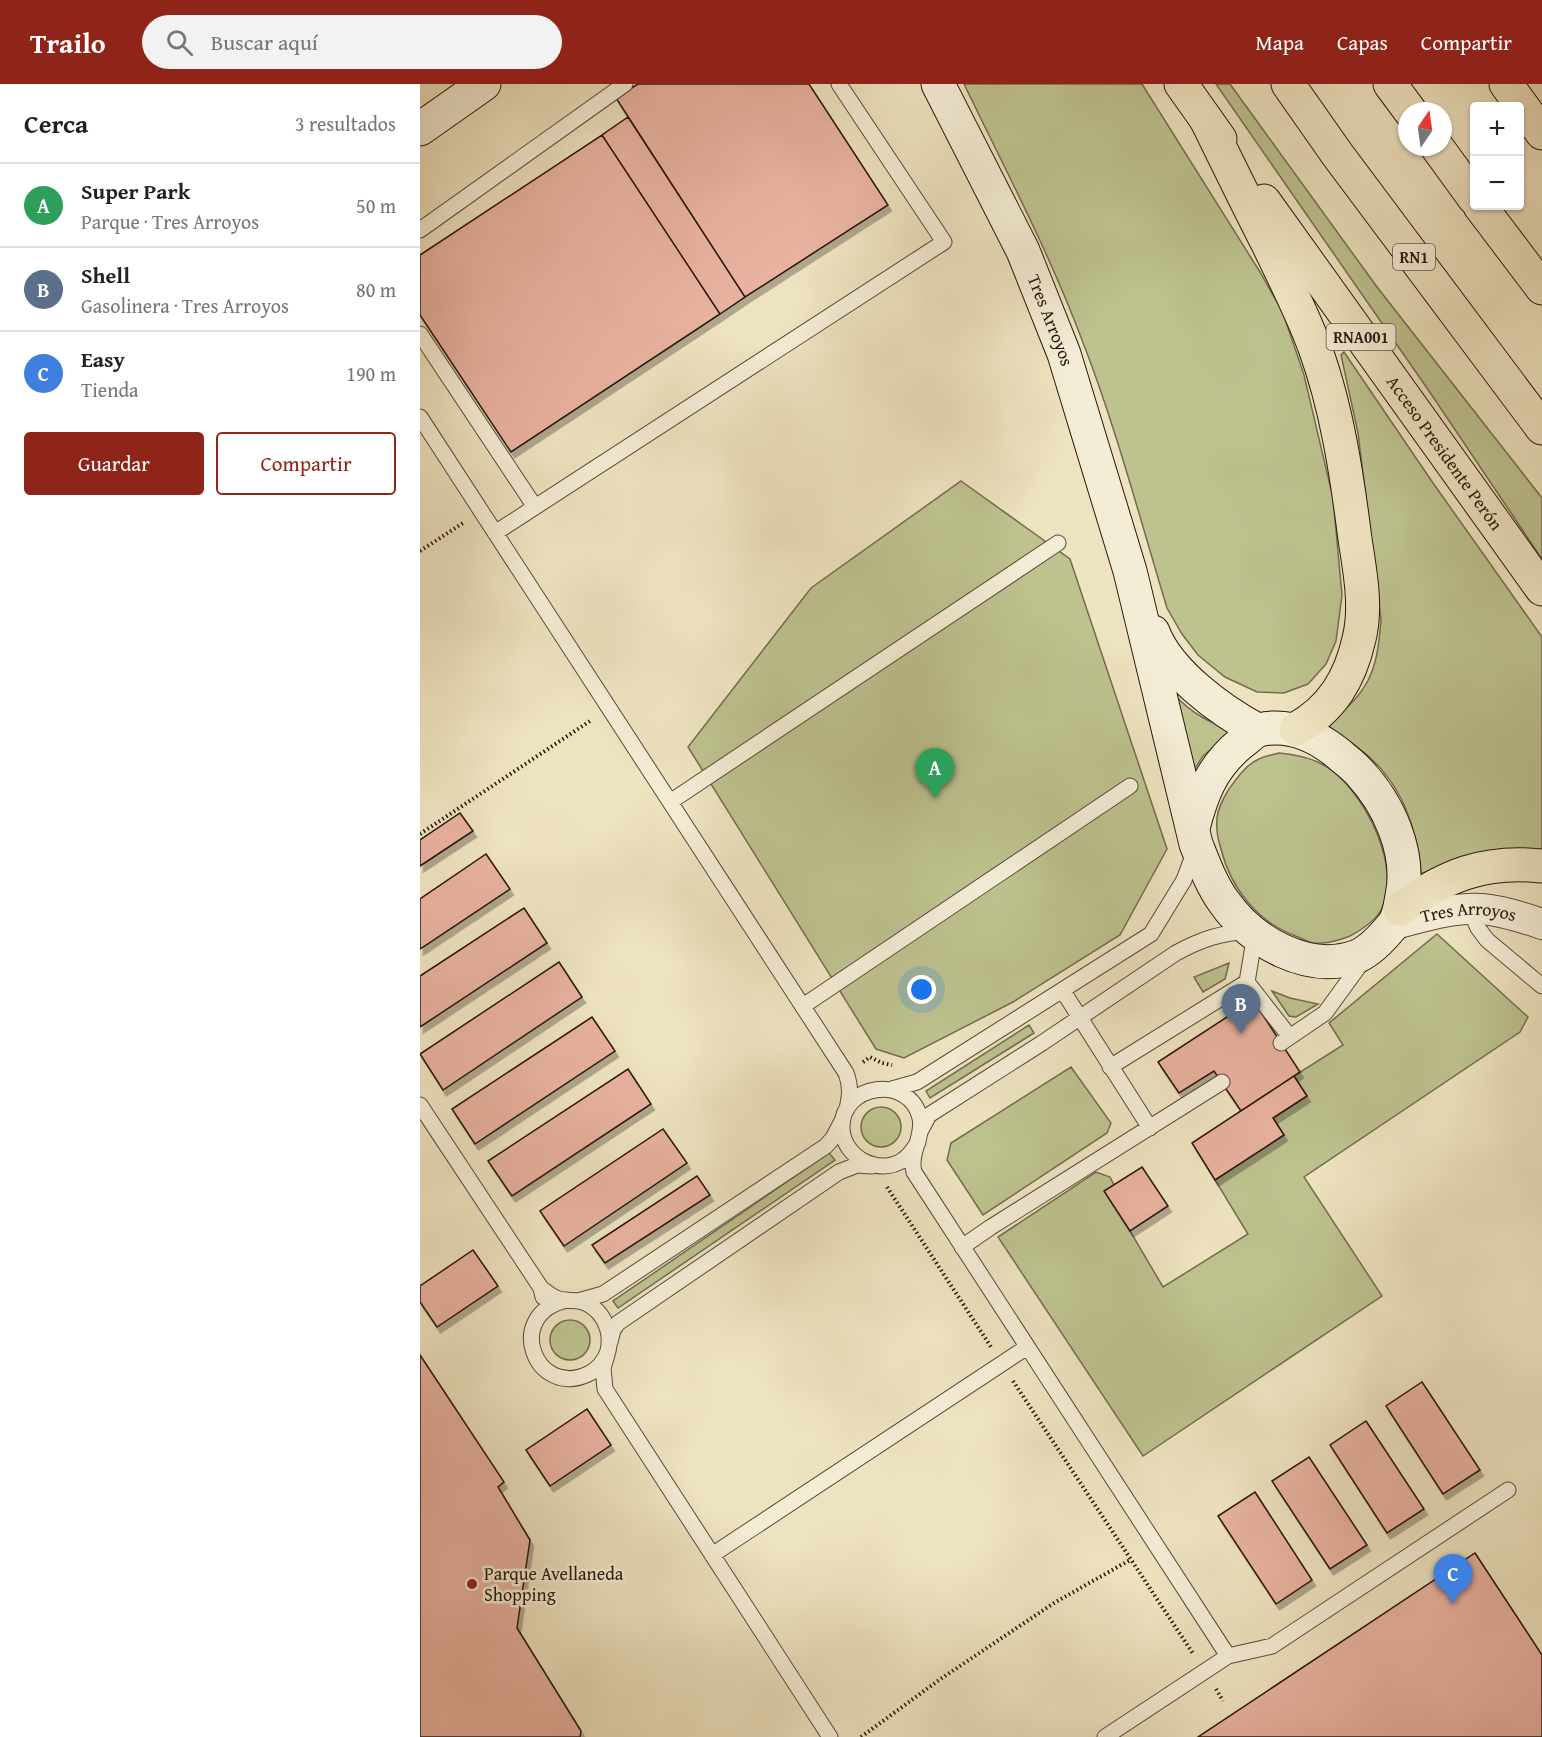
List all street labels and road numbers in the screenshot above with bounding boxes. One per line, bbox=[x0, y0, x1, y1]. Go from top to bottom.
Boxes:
road number: RN1 bbox=[1393, 244, 1435, 270]
street label: Tres Arroyos bbox=[1021, 270, 1081, 369]
road number: RNA001 bbox=[1326, 324, 1396, 350]
street label: Acceso Presidente Perón bbox=[1380, 370, 1510, 536]
street label: Tres Arroyos bbox=[1418, 895, 1520, 930]

